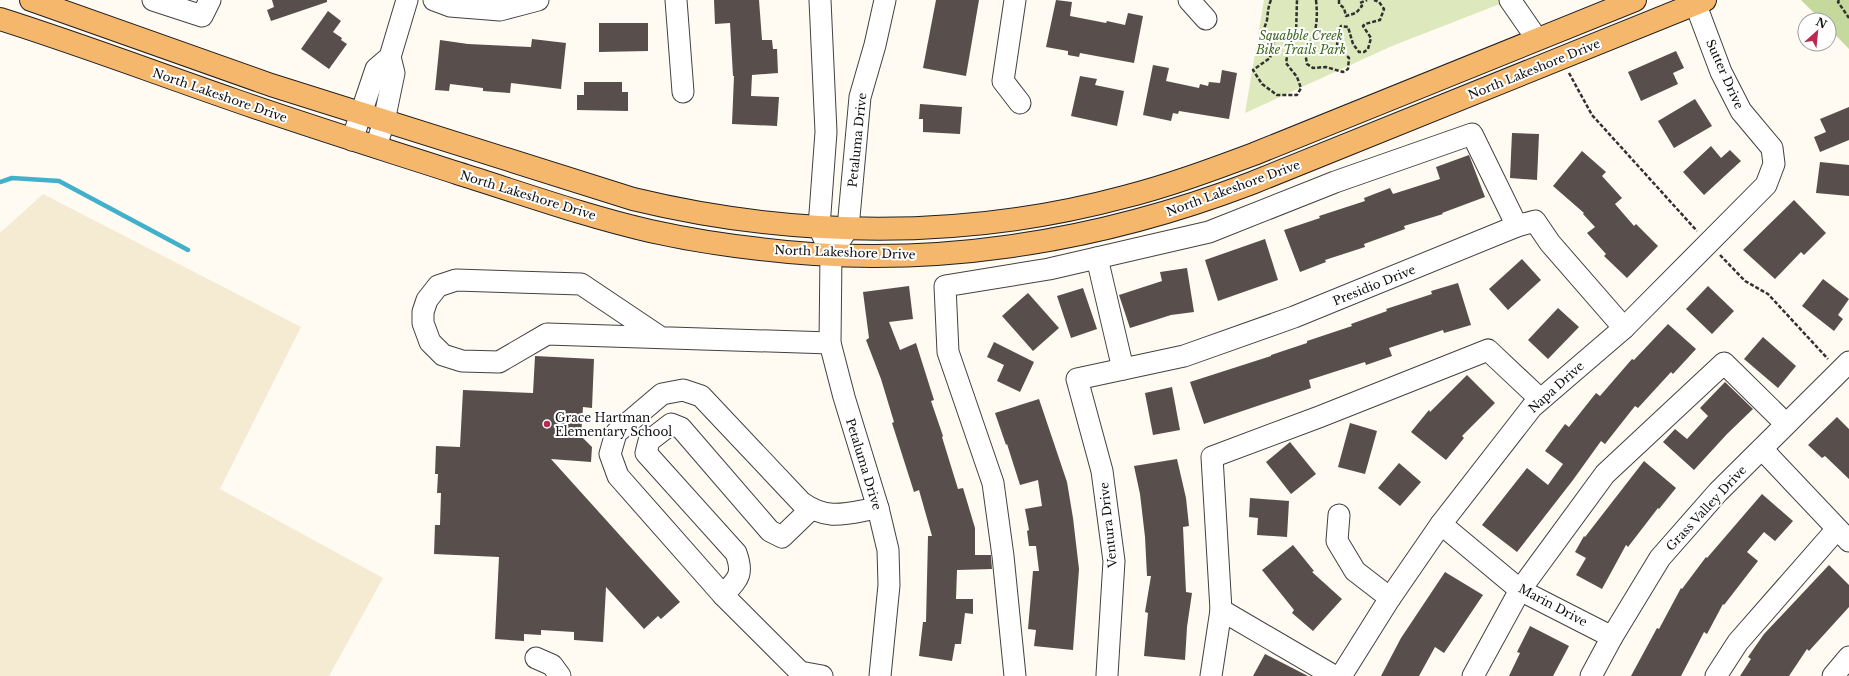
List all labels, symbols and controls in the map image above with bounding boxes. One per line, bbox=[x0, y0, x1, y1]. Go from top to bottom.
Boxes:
north arrow bbox=[1797, 12, 1837, 52]
text: N bbox=[1814, 15, 1830, 32]
park label: Squabble Creek Bike Trails Park bbox=[1255, 28, 1346, 57]
street label: North Lakeshore Drive bbox=[1466, 36, 1602, 102]
street label: Sutter Drive bbox=[1703, 37, 1747, 111]
street label: North Lakeshore Drive bbox=[151, 65, 289, 125]
street label: Petaluma Drive bbox=[845, 92, 869, 188]
street label: North Lakeshore Drive bbox=[1164, 157, 1302, 219]
street label: North Lakeshore Drive bbox=[458, 167, 598, 223]
street label: North Lakeshore Drive bbox=[774, 242, 916, 262]
street label: Presidio Drive bbox=[1330, 262, 1418, 308]
street label: Napa Drive bbox=[1525, 358, 1587, 416]
place label: Grace Hartman Elementary School bbox=[555, 410, 672, 439]
street label: Petaluma Drive bbox=[843, 416, 885, 512]
marker: Grace Hartman Elementary School bbox=[542, 419, 552, 429]
street label: Grass Valley Drive bbox=[1663, 462, 1749, 554]
street label: Ventura Drive bbox=[1096, 481, 1120, 570]
street label: Marin Drive bbox=[1516, 581, 1590, 629]

